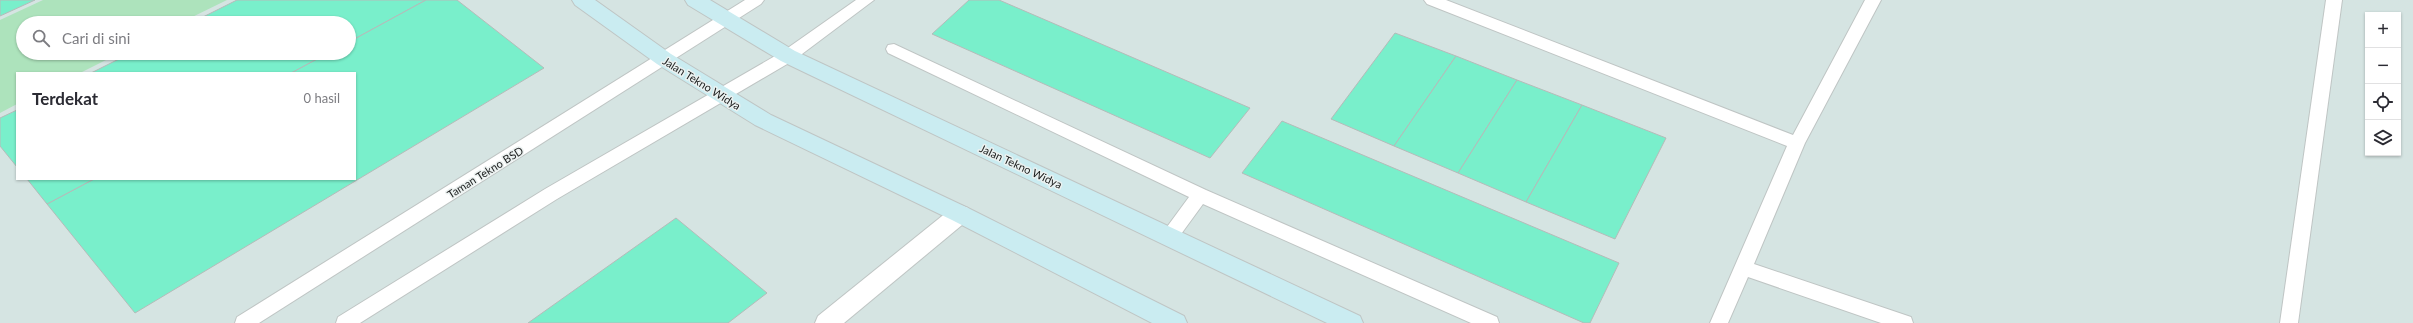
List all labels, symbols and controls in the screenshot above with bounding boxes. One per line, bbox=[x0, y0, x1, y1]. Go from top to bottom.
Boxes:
map controls bbox=[2365, 12, 2401, 156]
button: + bbox=[2365, 12, 2401, 48]
search box bbox=[16, 16, 356, 60]
icon: search bbox=[30, 27, 52, 49]
text: Cari di sini bbox=[62, 29, 130, 47]
button: − bbox=[2365, 48, 2401, 84]
street label: Jalan Tekno Widya bbox=[661, 54, 743, 112]
button: locate bbox=[2365, 84, 2401, 120]
text: Terdekat bbox=[32, 88, 98, 109]
text: 0 hasil bbox=[304, 90, 340, 106]
button: layers bbox=[2365, 120, 2401, 156]
street label: Jalan Tekno Widya bbox=[978, 141, 1064, 191]
street label: Taman Tekno BSD bbox=[445, 143, 525, 201]

